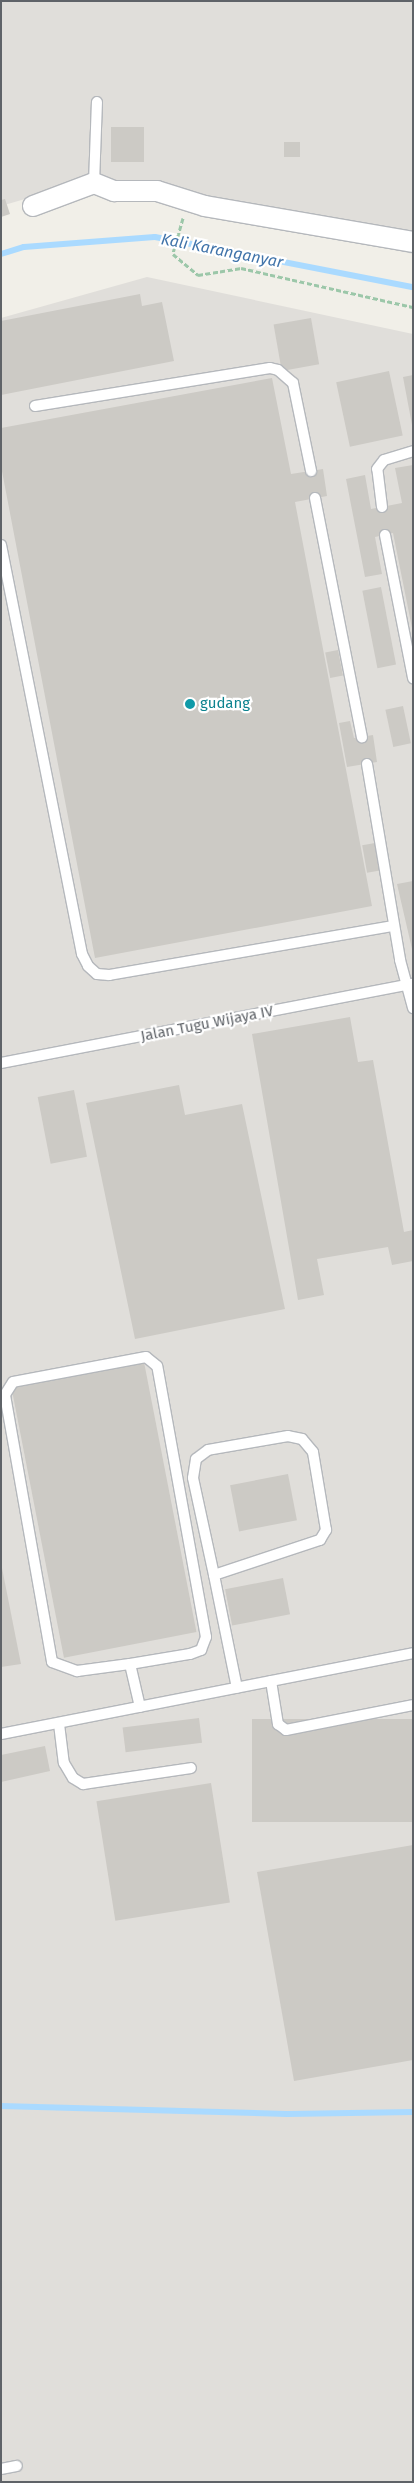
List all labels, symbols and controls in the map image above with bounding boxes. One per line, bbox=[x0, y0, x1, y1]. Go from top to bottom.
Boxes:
water label: Kali Karanganyar bbox=[159, 230, 285, 272]
place label: gudang bbox=[200, 695, 250, 713]
marker: gudang bbox=[184, 698, 196, 710]
street label: Jalan Tugu Wijaya IV bbox=[139, 1002, 275, 1046]

